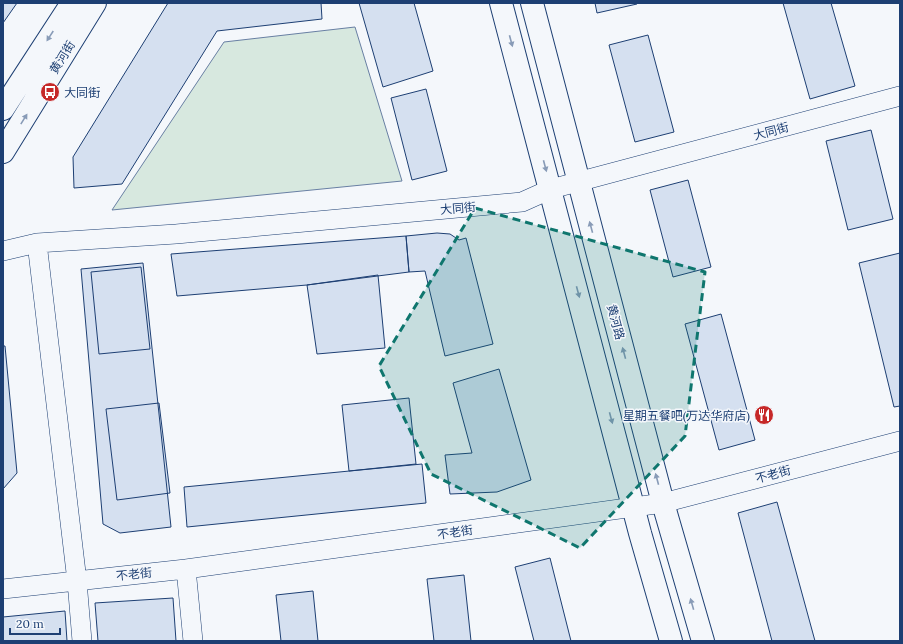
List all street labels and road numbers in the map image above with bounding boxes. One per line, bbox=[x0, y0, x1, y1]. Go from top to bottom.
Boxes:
street label: 黄河街 bbox=[46, 38, 78, 76]
street label: 大同街 bbox=[752, 119, 790, 143]
street label: 大同街 bbox=[439, 199, 477, 217]
street label: 黄河路 bbox=[604, 303, 628, 341]
street label: 不老街 bbox=[754, 462, 792, 486]
street label: 不老街 bbox=[436, 522, 474, 542]
street label: 不老街 bbox=[115, 565, 153, 583]

